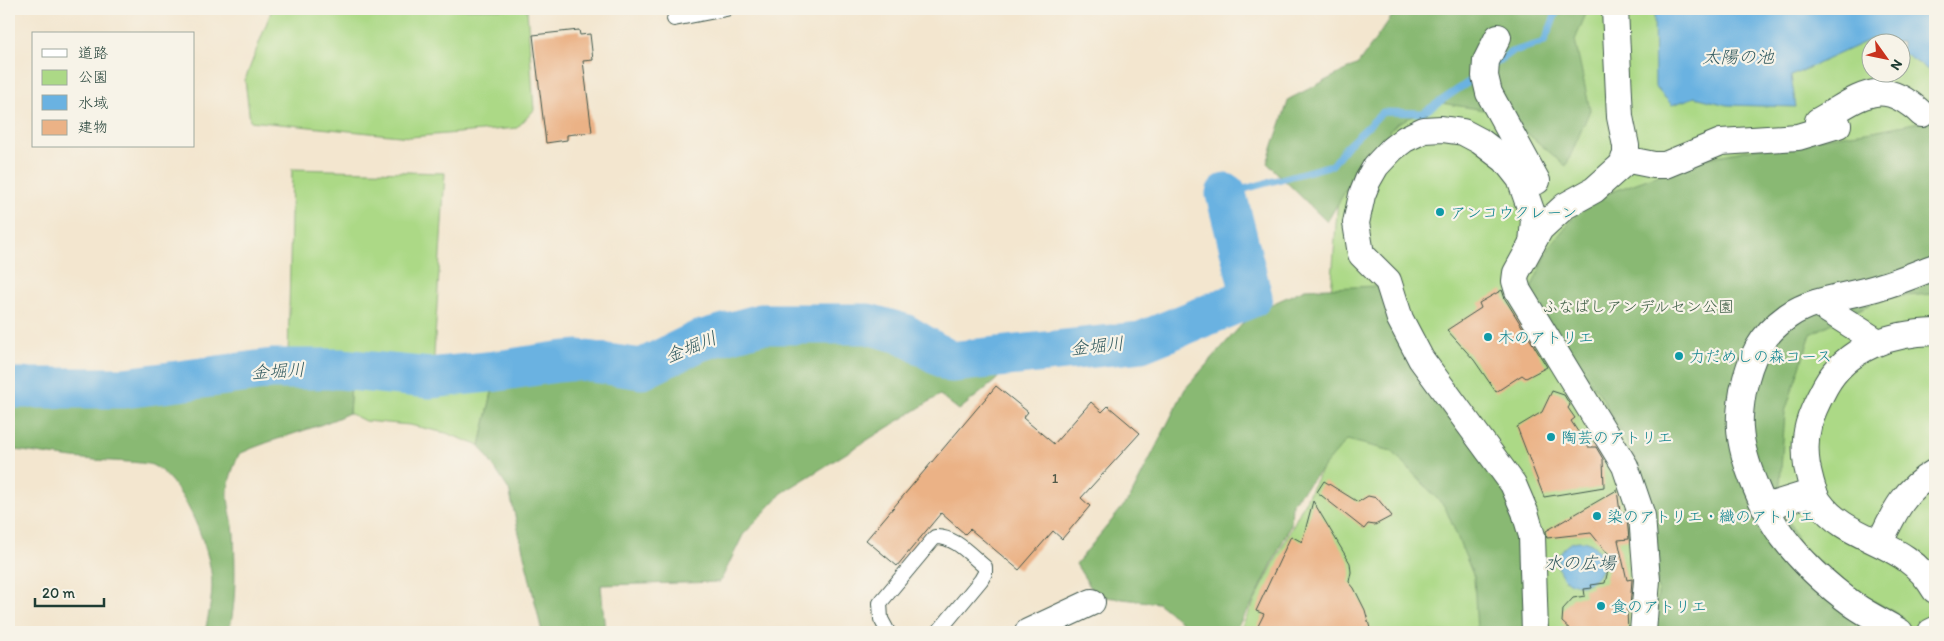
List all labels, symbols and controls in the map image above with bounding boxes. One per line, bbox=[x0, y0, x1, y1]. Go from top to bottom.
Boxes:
legend bbox=[32, 32, 195, 148]
north arrow bbox=[1862, 32, 1912, 82]
text: 道路 bbox=[78, 44, 108, 62]
water label: 太陽の池 bbox=[1702, 46, 1775, 68]
text: N bbox=[1887, 56, 1906, 73]
text: 公園 bbox=[78, 68, 108, 86]
text: 水域 bbox=[78, 94, 108, 112]
text: 建物 bbox=[78, 118, 108, 136]
place label: アンコウクレーン bbox=[1450, 203, 1577, 222]
marker: アンコウクレーン bbox=[1434, 206, 1446, 218]
park label: ふなばしアンデルセン公園 bbox=[1542, 297, 1734, 316]
water label: 金堀川 bbox=[662, 327, 720, 367]
place label: 木のアトリエ bbox=[1498, 328, 1594, 347]
marker: 木のアトリエ bbox=[1482, 331, 1494, 343]
water label: 金堀川 bbox=[1069, 332, 1125, 360]
place label: 力だめしの森コース bbox=[1689, 347, 1832, 366]
marker: 力だめしの森コース bbox=[1673, 350, 1685, 362]
water label: 金堀川 bbox=[250, 359, 306, 383]
place label: 陶芸のアトリエ bbox=[1561, 428, 1673, 447]
marker: 陶芸のアトリエ bbox=[1545, 431, 1557, 443]
house number: 1 bbox=[1052, 470, 1059, 487]
place label: 染のアトリエ・織のアトリエ bbox=[1607, 507, 1815, 526]
marker: 染のアトリエ・織のアトリエ bbox=[1591, 510, 1603, 522]
water label: 水の広場 bbox=[1544, 552, 1618, 574]
scale bar bbox=[35, 576, 104, 608]
text: 20 m bbox=[42, 584, 76, 602]
place label: 食のアトリエ bbox=[1611, 597, 1707, 616]
marker: 食のアトリエ bbox=[1595, 600, 1607, 612]

